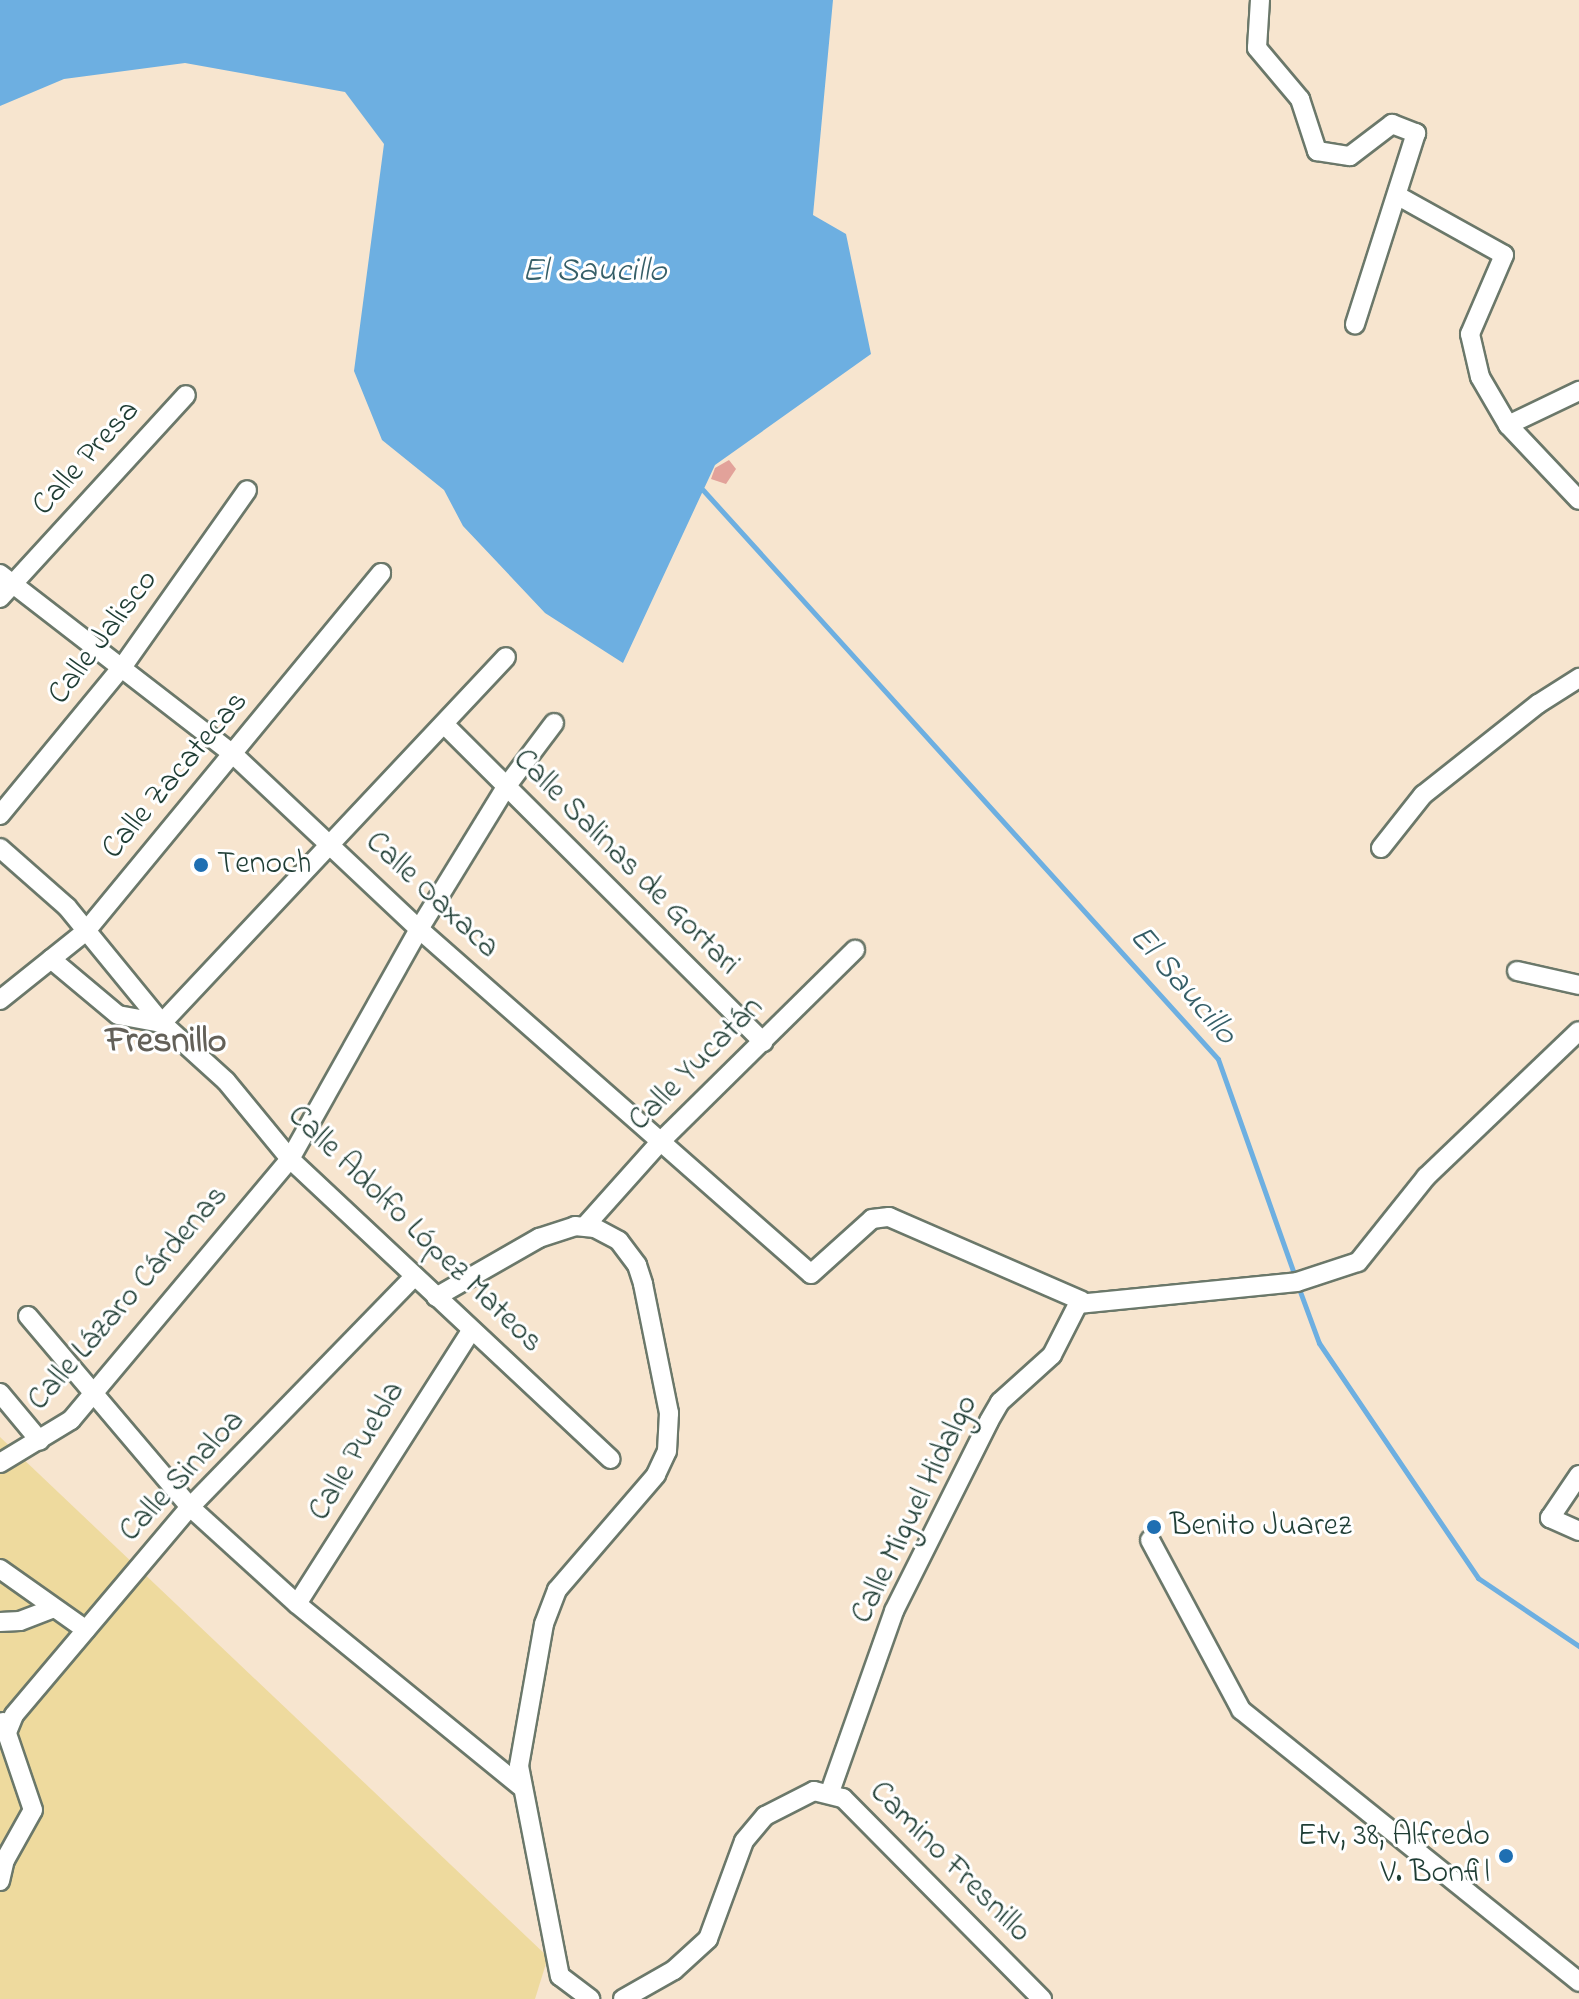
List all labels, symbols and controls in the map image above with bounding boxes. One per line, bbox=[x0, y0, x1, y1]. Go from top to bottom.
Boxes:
water label: El Saucillo bbox=[522, 253, 666, 293]
street label: Calle Presa bbox=[25, 393, 149, 525]
street label: Calle Jalisco bbox=[41, 563, 167, 713]
street label: Calle Zacatecas bbox=[95, 684, 257, 868]
street label: Calle Salinas de Gortari bbox=[504, 742, 746, 984]
street label: Calle Oaxaca bbox=[356, 824, 506, 968]
place label: Tenoch bbox=[217, 846, 311, 884]
marker: Tenoch bbox=[192, 856, 210, 874]
water label: El Saucillo bbox=[1119, 918, 1245, 1054]
street label: Calle Yucatán bbox=[622, 990, 772, 1140]
district label: Fresnillo bbox=[105, 1021, 227, 1065]
street label: Calle Adolfo López Mateos bbox=[278, 1098, 550, 1362]
street label: Calle Lázaro Cárdenas bbox=[21, 1178, 237, 1420]
street label: Calle Puebla bbox=[301, 1375, 415, 1529]
street label: Calle Miguel Hidalgo bbox=[844, 1389, 988, 1631]
street label: Calle Sinaloa bbox=[112, 1403, 254, 1551]
place label: Benito Juarez bbox=[1170, 1508, 1352, 1546]
marker: Benito Juarez bbox=[1145, 1518, 1163, 1536]
street label: Camino Fresnillo bbox=[860, 1774, 1038, 1952]
place label: Etv, 38, Alfredo V. Bonfil bbox=[1297, 1819, 1490, 1894]
marker: Etv, 38, Alfredo V. Bonfil bbox=[1497, 1847, 1515, 1865]

